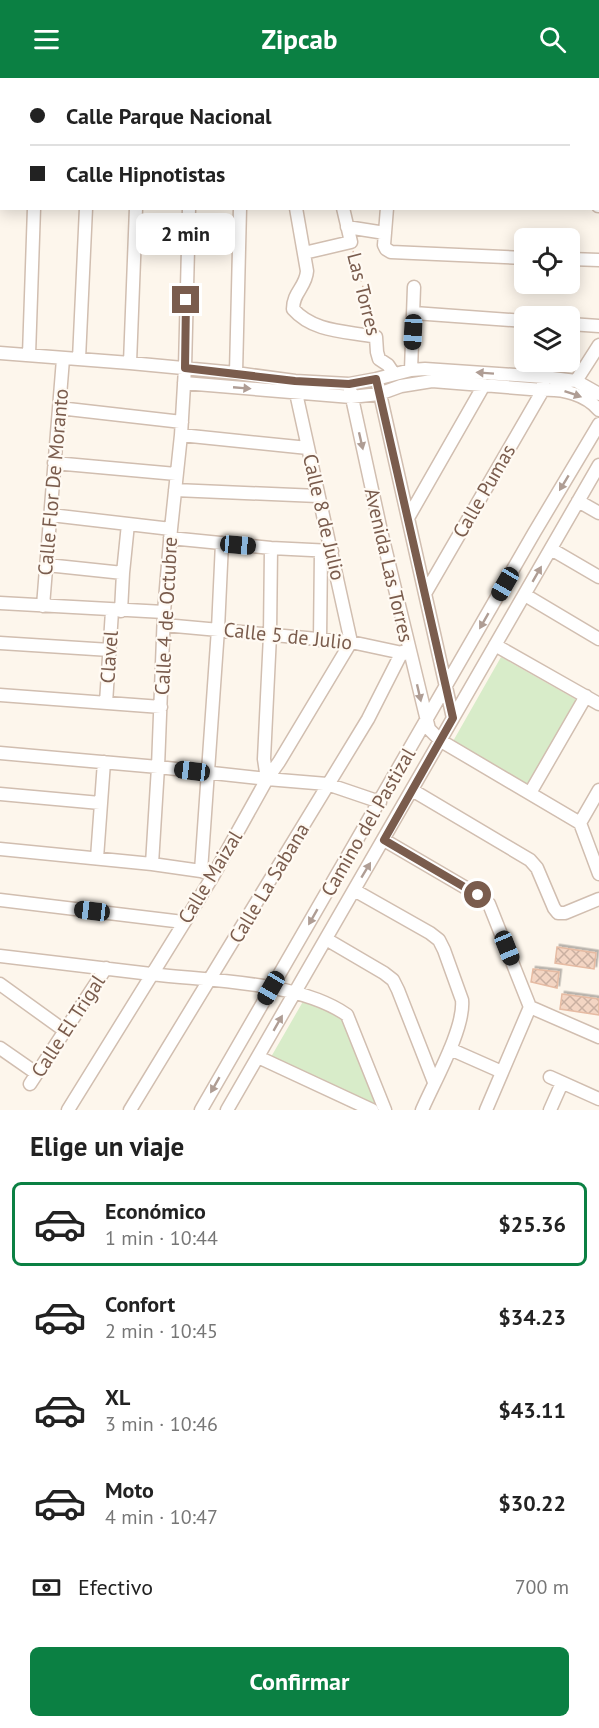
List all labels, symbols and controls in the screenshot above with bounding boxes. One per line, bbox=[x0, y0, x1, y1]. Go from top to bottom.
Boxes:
text: Zipcab bbox=[262, 22, 337, 56]
icon: menu bbox=[30, 23, 63, 56]
icon: search bbox=[536, 23, 569, 56]
text: Calle Parque Nacional bbox=[66, 102, 272, 130]
text: Calle Hipnotistas bbox=[66, 160, 225, 188]
callout: 2 min bbox=[136, 213, 236, 255]
text: 2 min bbox=[161, 221, 210, 247]
map controls bbox=[514, 228, 580, 372]
button: locate bbox=[514, 228, 580, 294]
street label: Las Torres bbox=[341, 250, 387, 338]
route end bbox=[172, 286, 199, 313]
button: layers bbox=[514, 306, 580, 372]
car bbox=[403, 314, 423, 350]
one-way arrow bbox=[476, 368, 495, 377]
one-way arrow bbox=[232, 383, 251, 393]
street label: Calle Flor De Moranto bbox=[32, 388, 74, 576]
one-way arrow bbox=[564, 390, 582, 400]
one-way arrow bbox=[357, 432, 366, 451]
street label: Calle Pumas bbox=[447, 439, 521, 543]
street label: Calle 8 de Julio bbox=[297, 451, 351, 583]
one-way arrow bbox=[558, 475, 569, 491]
street label: Avenida Las Torres bbox=[359, 485, 419, 645]
car bbox=[219, 534, 257, 556]
street label: Calle 4 de Octubre bbox=[149, 536, 183, 696]
car bbox=[488, 564, 522, 604]
one-way arrow bbox=[532, 565, 542, 582]
one-way arrow bbox=[479, 613, 489, 630]
street label: Calle 5 de Julio bbox=[222, 616, 354, 656]
street label: Clavel bbox=[94, 630, 124, 684]
one-way arrow bbox=[415, 683, 425, 702]
street label: Camino del Pastizal bbox=[315, 743, 421, 901]
car bbox=[173, 760, 211, 782]
street label: Calle La Sabana bbox=[223, 818, 315, 948]
street label: Calle Maizal bbox=[172, 826, 248, 928]
one-way arrow bbox=[361, 861, 371, 878]
route start bbox=[464, 881, 491, 908]
car bbox=[73, 900, 111, 922]
one-way arrow bbox=[307, 909, 318, 925]
car bbox=[492, 928, 522, 968]
car bbox=[254, 968, 288, 1008]
street label: Calle El Trigal bbox=[25, 970, 111, 1082]
one-way arrow bbox=[272, 1015, 283, 1031]
one-way arrow bbox=[210, 1077, 220, 1094]
text: Elige un viaje bbox=[30, 1129, 184, 1163]
icon: car bbox=[33, 1197, 87, 1251]
text: Económico bbox=[105, 1197, 206, 1225]
text: $25.36 bbox=[498, 1210, 566, 1238]
text: 1 min · 10:44 bbox=[105, 1225, 218, 1251]
icon: car bbox=[33, 1290, 87, 1344]
text: Confort bbox=[105, 1290, 175, 1318]
text: $34.23 bbox=[498, 1303, 566, 1331]
text: 2 min · 10:45 bbox=[105, 1318, 218, 1344]
icon: car bbox=[33, 1383, 87, 1437]
text: XL bbox=[105, 1383, 130, 1411]
text: $43.11 bbox=[498, 1396, 566, 1424]
text: 3 min · 10:46 bbox=[105, 1411, 218, 1437]
icon: car bbox=[33, 1476, 87, 1530]
text: Moto bbox=[105, 1476, 154, 1504]
text: $30.22 bbox=[498, 1489, 566, 1517]
text: 4 min · 10:47 bbox=[105, 1504, 218, 1530]
icon: cash bbox=[30, 1571, 63, 1604]
text: Efectivo bbox=[78, 1573, 153, 1601]
text: 700 m bbox=[515, 1574, 569, 1600]
button: Confirmar bbox=[30, 1647, 569, 1716]

